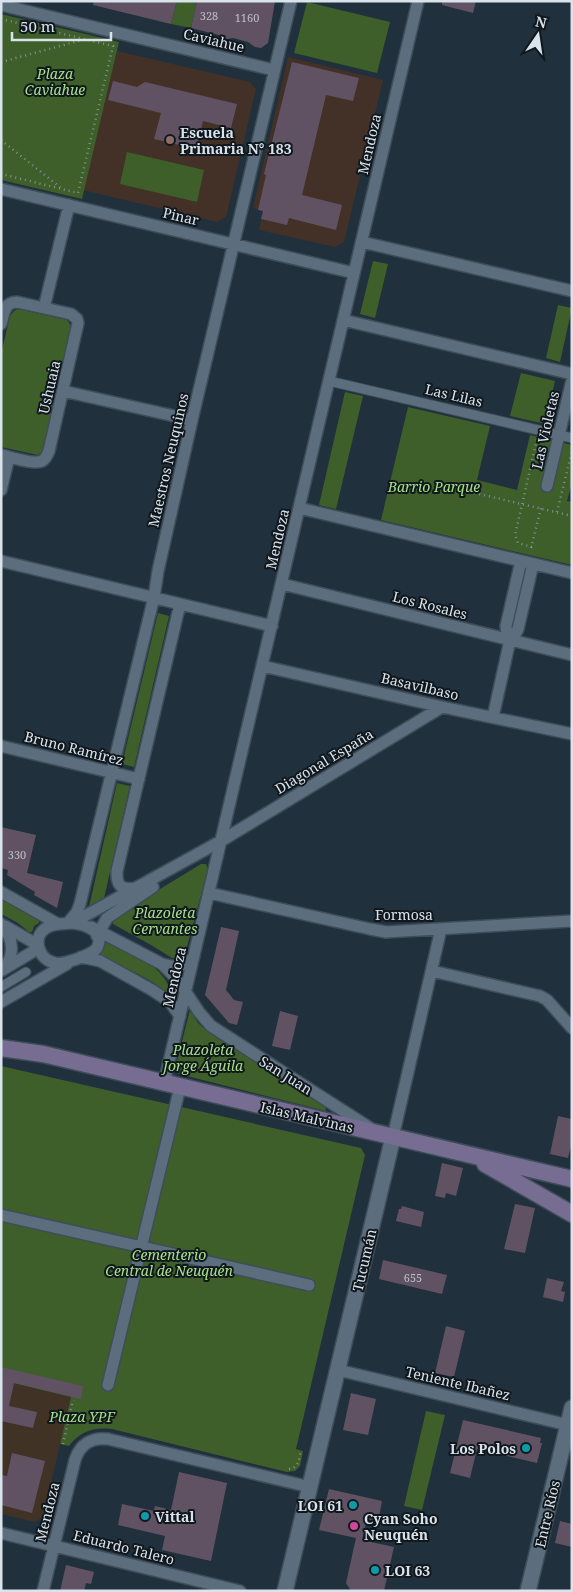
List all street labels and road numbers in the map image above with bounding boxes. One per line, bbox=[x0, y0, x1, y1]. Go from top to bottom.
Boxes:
street label: Caviahue bbox=[182, 24, 246, 56]
street label: Mendoza bbox=[353, 112, 385, 176]
street label: Pinar bbox=[161, 203, 201, 229]
street label: Ushuaia bbox=[34, 358, 64, 416]
street label: Las Lilas bbox=[423, 379, 485, 411]
street label: Las Violetas bbox=[527, 389, 563, 471]
street label: Maestros Neuquinos bbox=[143, 391, 193, 529]
street label: Mendoza bbox=[261, 507, 293, 571]
street label: Los Rosales bbox=[391, 587, 469, 623]
street label: Basavilbaso bbox=[379, 668, 461, 704]
street label: Diagonal España bbox=[271, 724, 377, 798]
street label: Bruno Ramírez bbox=[23, 727, 125, 769]
street label: Formosa bbox=[375, 905, 433, 924]
street label: Mendoza bbox=[158, 945, 190, 1009]
street label: San Juan bbox=[256, 1051, 316, 1099]
street label: Islas Malvinas bbox=[259, 1097, 355, 1137]
street label: Tucumán bbox=[348, 1227, 380, 1293]
street label: Teniente Ibañez bbox=[404, 1362, 512, 1404]
street label: Entre Ríos bbox=[530, 1479, 564, 1549]
street label: Mendoza bbox=[30, 1480, 64, 1544]
street label: Eduardo Talero bbox=[71, 1525, 177, 1569]

